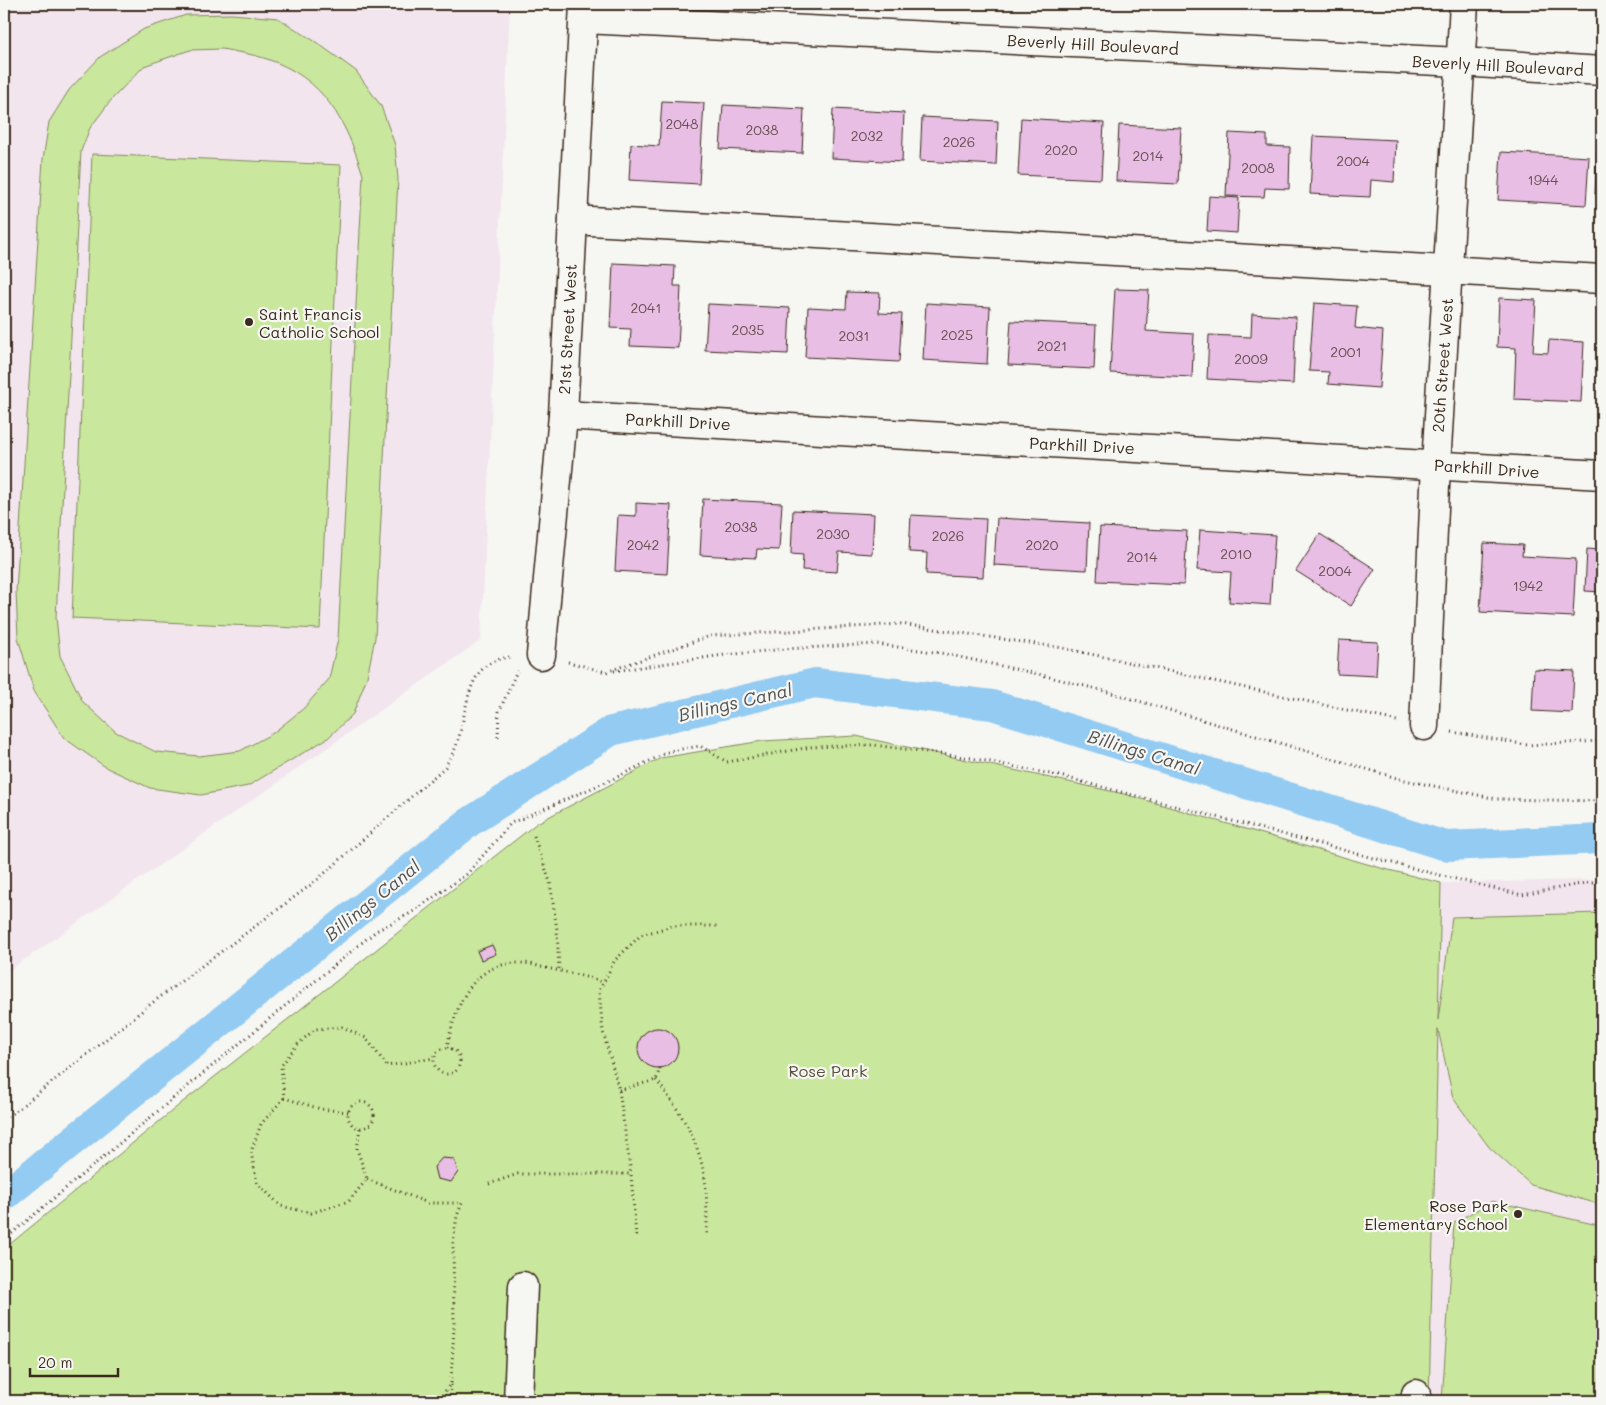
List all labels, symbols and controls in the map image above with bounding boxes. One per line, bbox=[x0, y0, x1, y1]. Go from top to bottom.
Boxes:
street label: Beverly Hill Boulevard bbox=[1007, 29, 1179, 59]
street label: Beverly Hill Boulevard bbox=[1412, 50, 1584, 80]
house number: 2048 bbox=[665, 114, 699, 133]
house number: 2038 bbox=[745, 120, 779, 139]
house number: 2032 bbox=[851, 126, 883, 145]
house number: 2026 bbox=[943, 132, 975, 151]
house number: 2020 bbox=[1045, 140, 1078, 159]
house number: 2014 bbox=[1133, 146, 1164, 165]
house number: 2004 bbox=[1336, 151, 1370, 170]
house number: 2008 bbox=[1241, 158, 1275, 177]
house number: 1944 bbox=[1528, 170, 1559, 189]
street label: 21st Street West bbox=[553, 263, 581, 395]
street label: 20th Street West bbox=[1427, 297, 1457, 433]
house number: 2041 bbox=[631, 298, 661, 317]
place label: Saint Francis Catholic School bbox=[259, 303, 380, 342]
marker: Saint Francis Catholic School bbox=[243, 316, 255, 328]
house number: 2035 bbox=[732, 320, 764, 339]
house number: 2025 bbox=[941, 325, 973, 344]
house number: 2031 bbox=[839, 326, 869, 345]
house number: 2021 bbox=[1037, 336, 1067, 355]
house number: 2001 bbox=[1330, 342, 1362, 361]
house number: 2009 bbox=[1234, 349, 1268, 368]
street label: Parkhill Drive bbox=[625, 408, 731, 434]
street label: Parkhill Drive bbox=[1029, 432, 1135, 458]
street label: Parkhill Drive bbox=[1434, 454, 1540, 482]
house number: 2038 bbox=[724, 517, 758, 536]
house number: 2030 bbox=[816, 524, 850, 543]
house number: 2026 bbox=[932, 526, 964, 545]
house number: 2042 bbox=[627, 535, 659, 554]
house number: 2020 bbox=[1026, 535, 1059, 554]
house number: 2010 bbox=[1220, 544, 1252, 563]
house number: 2014 bbox=[1127, 547, 1158, 566]
house number: 2004 bbox=[1318, 561, 1352, 580]
house number: 1942 bbox=[1513, 576, 1543, 595]
water label: Billings Canal bbox=[676, 677, 795, 727]
water label: Billings Canal bbox=[1085, 724, 1203, 781]
water label: Billings Canal bbox=[319, 854, 425, 946]
park label: Rose Park bbox=[789, 1060, 867, 1081]
place label: Rose Park Elementary School bbox=[1364, 1195, 1508, 1234]
marker: Rose Park Elementary School bbox=[1512, 1208, 1524, 1220]
scale bar bbox=[30, 1345, 118, 1377]
text: 20 m bbox=[38, 1352, 72, 1372]

